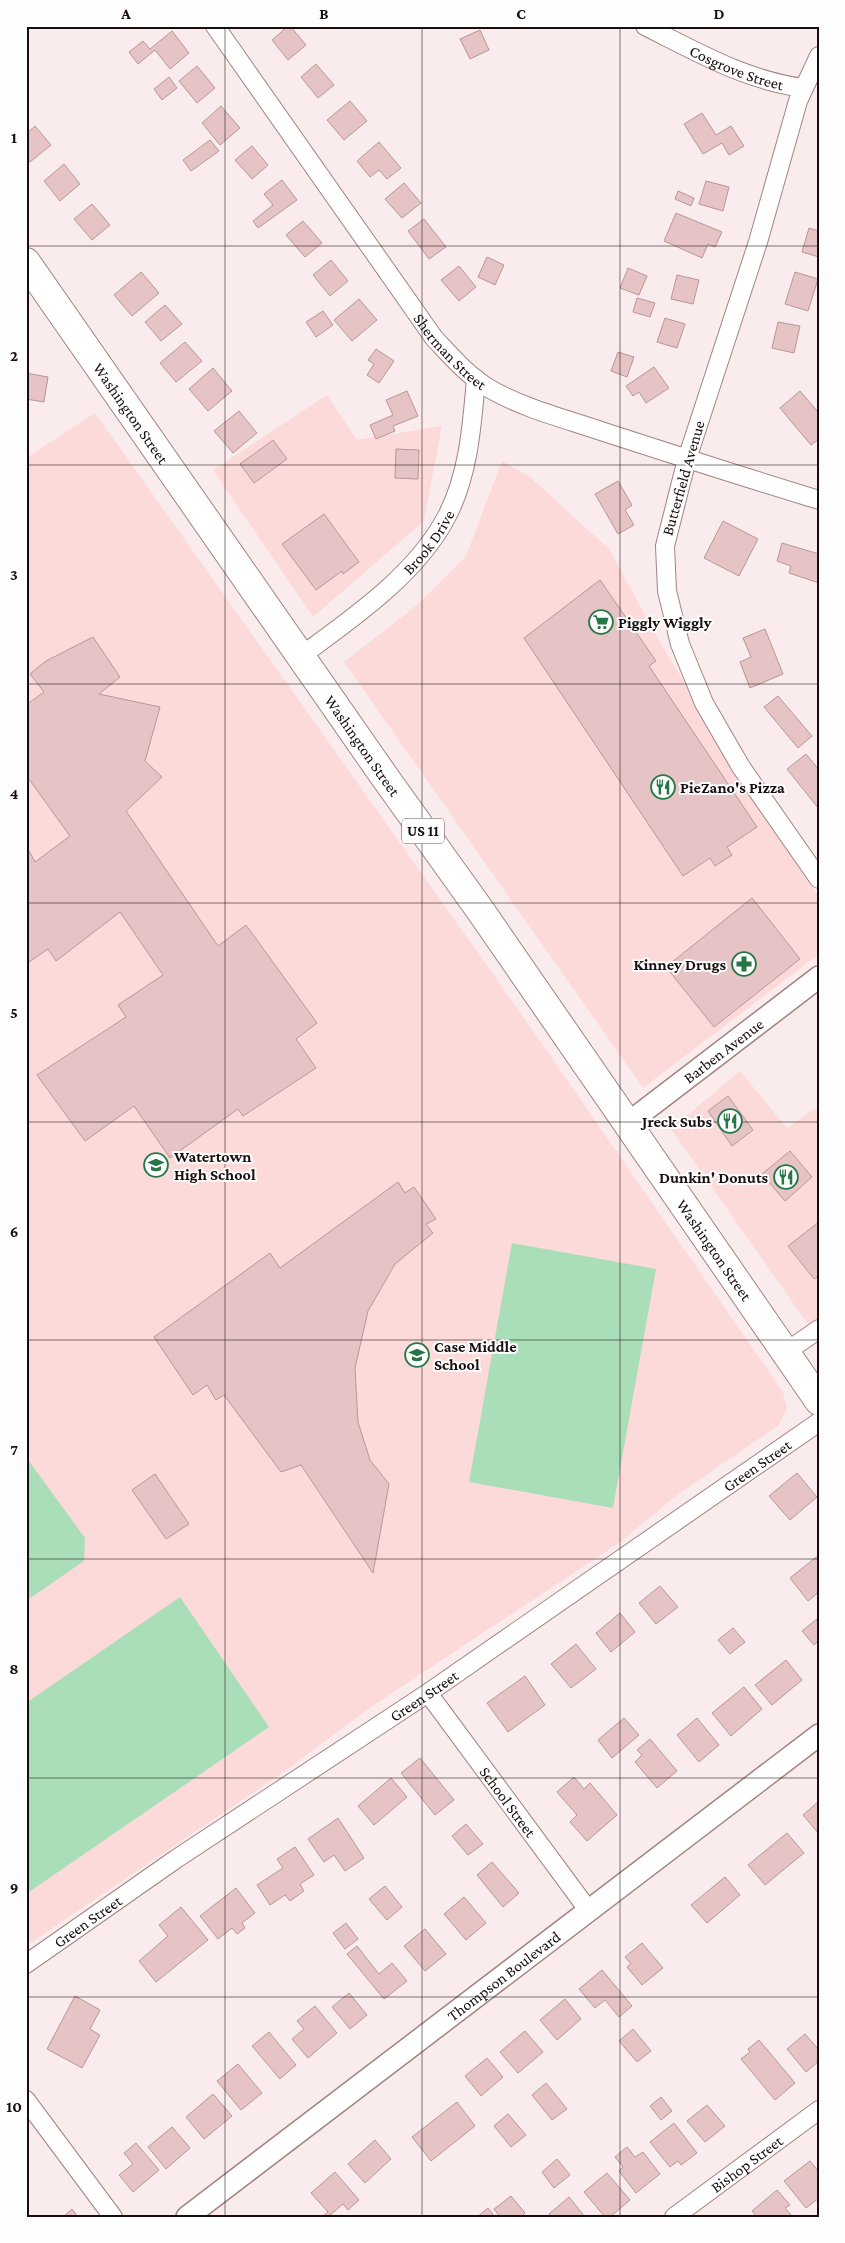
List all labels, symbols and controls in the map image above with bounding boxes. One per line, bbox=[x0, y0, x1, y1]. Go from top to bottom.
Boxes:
text: A bbox=[120, 5, 131, 22]
text: B bbox=[319, 5, 329, 22]
text: C bbox=[516, 5, 526, 22]
text: D bbox=[713, 5, 725, 22]
street label: Cosgrove Street bbox=[687, 42, 786, 93]
text: 1 bbox=[11, 129, 17, 146]
street label: Sherman Street bbox=[411, 310, 490, 393]
text: 2 bbox=[10, 347, 18, 364]
street label: Washington Street bbox=[90, 359, 173, 467]
street label: Butterfield Avenue bbox=[658, 419, 708, 537]
street label: Brook Drive bbox=[399, 507, 457, 578]
text: 3 bbox=[10, 566, 18, 583]
supermarket icon: Piggly Wiggly bbox=[588, 609, 614, 635]
place label: Piggly Wiggly bbox=[618, 614, 712, 631]
street label: Washington Street bbox=[322, 692, 404, 799]
restaurant icon: PieZano's Pizza bbox=[650, 774, 676, 800]
place label: PieZano's Pizza bbox=[680, 779, 785, 796]
text: 4 bbox=[10, 785, 19, 802]
road number: US 11 bbox=[402, 818, 444, 844]
pharmacy icon: Kinney Drugs bbox=[731, 951, 757, 977]
place label: Kinney Drugs bbox=[634, 956, 726, 973]
text: 5 bbox=[10, 1004, 18, 1021]
street label: Barben Avenue bbox=[680, 1015, 766, 1086]
restaurant icon: Jreck Subs bbox=[717, 1108, 743, 1134]
place label: Jreck Subs bbox=[640, 1113, 712, 1130]
place label: Watertown High School bbox=[173, 1148, 256, 1183]
school or university icon: Watertown High School bbox=[143, 1152, 169, 1178]
restaurant icon: Dunkin' Donuts bbox=[773, 1164, 799, 1190]
place label: Dunkin' Donuts bbox=[659, 1169, 768, 1186]
street label: Washington Street bbox=[674, 1196, 756, 1304]
text: 6 bbox=[10, 1223, 18, 1240]
place label: Case Middle School bbox=[434, 1338, 517, 1373]
school or university icon: Case Middle School bbox=[404, 1342, 430, 1368]
street label: Green Street bbox=[720, 1435, 795, 1494]
text: 7 bbox=[10, 1441, 18, 1458]
text: 8 bbox=[9, 1660, 19, 1677]
street label: Green Street bbox=[386, 1666, 462, 1724]
street label: School Street bbox=[477, 1763, 540, 1841]
text: 9 bbox=[10, 1879, 18, 1896]
street label: Green Street bbox=[50, 1891, 125, 1950]
street label: Thompson Boulevard bbox=[444, 1927, 564, 2024]
text: 10 bbox=[6, 2098, 22, 2115]
street label: Bishop Street bbox=[707, 2131, 786, 2196]

